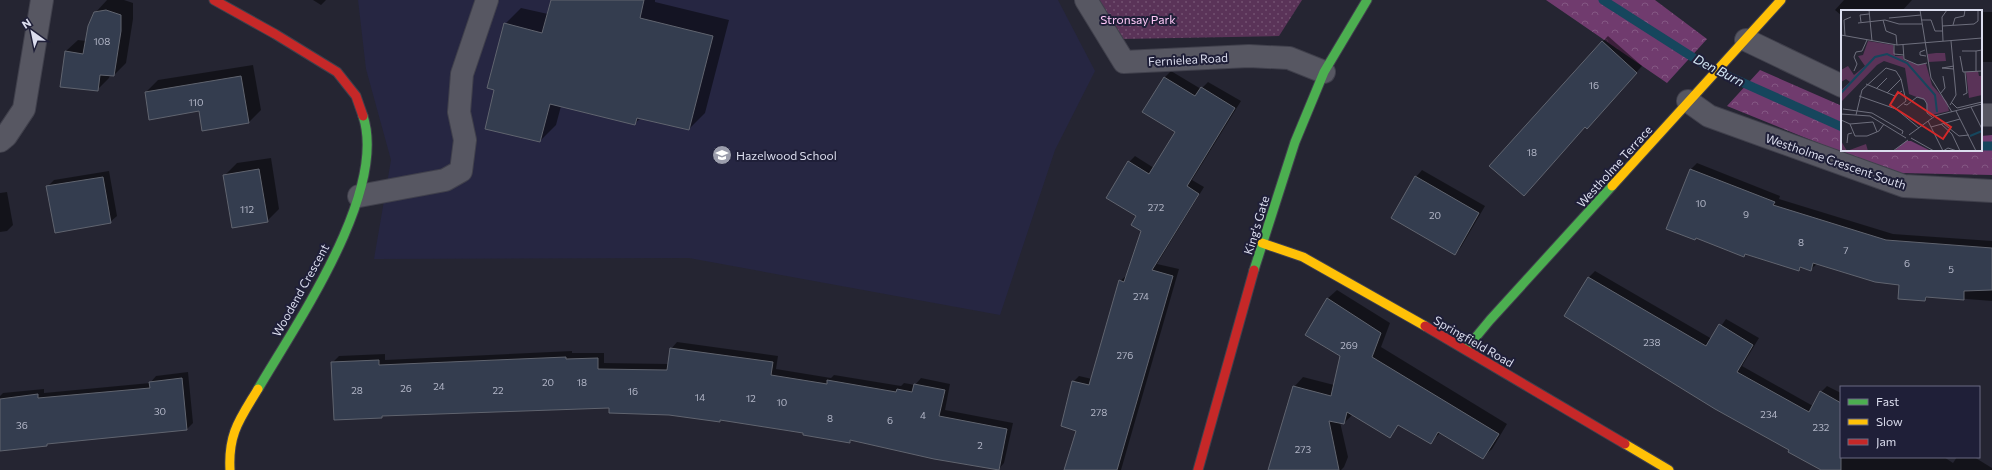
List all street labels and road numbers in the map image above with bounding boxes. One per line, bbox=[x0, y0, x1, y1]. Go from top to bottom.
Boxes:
street label: Fernielea Road bbox=[1148, 50, 1228, 68]
street label: Westholme Terrace bbox=[1574, 122, 1654, 210]
street label: Westholme Crescent South bbox=[1764, 130, 1908, 192]
street label: King's Gate bbox=[1240, 194, 1272, 256]
street label: Woodend Crescent bbox=[269, 241, 331, 339]
street label: Springfield Road bbox=[1432, 312, 1516, 370]

